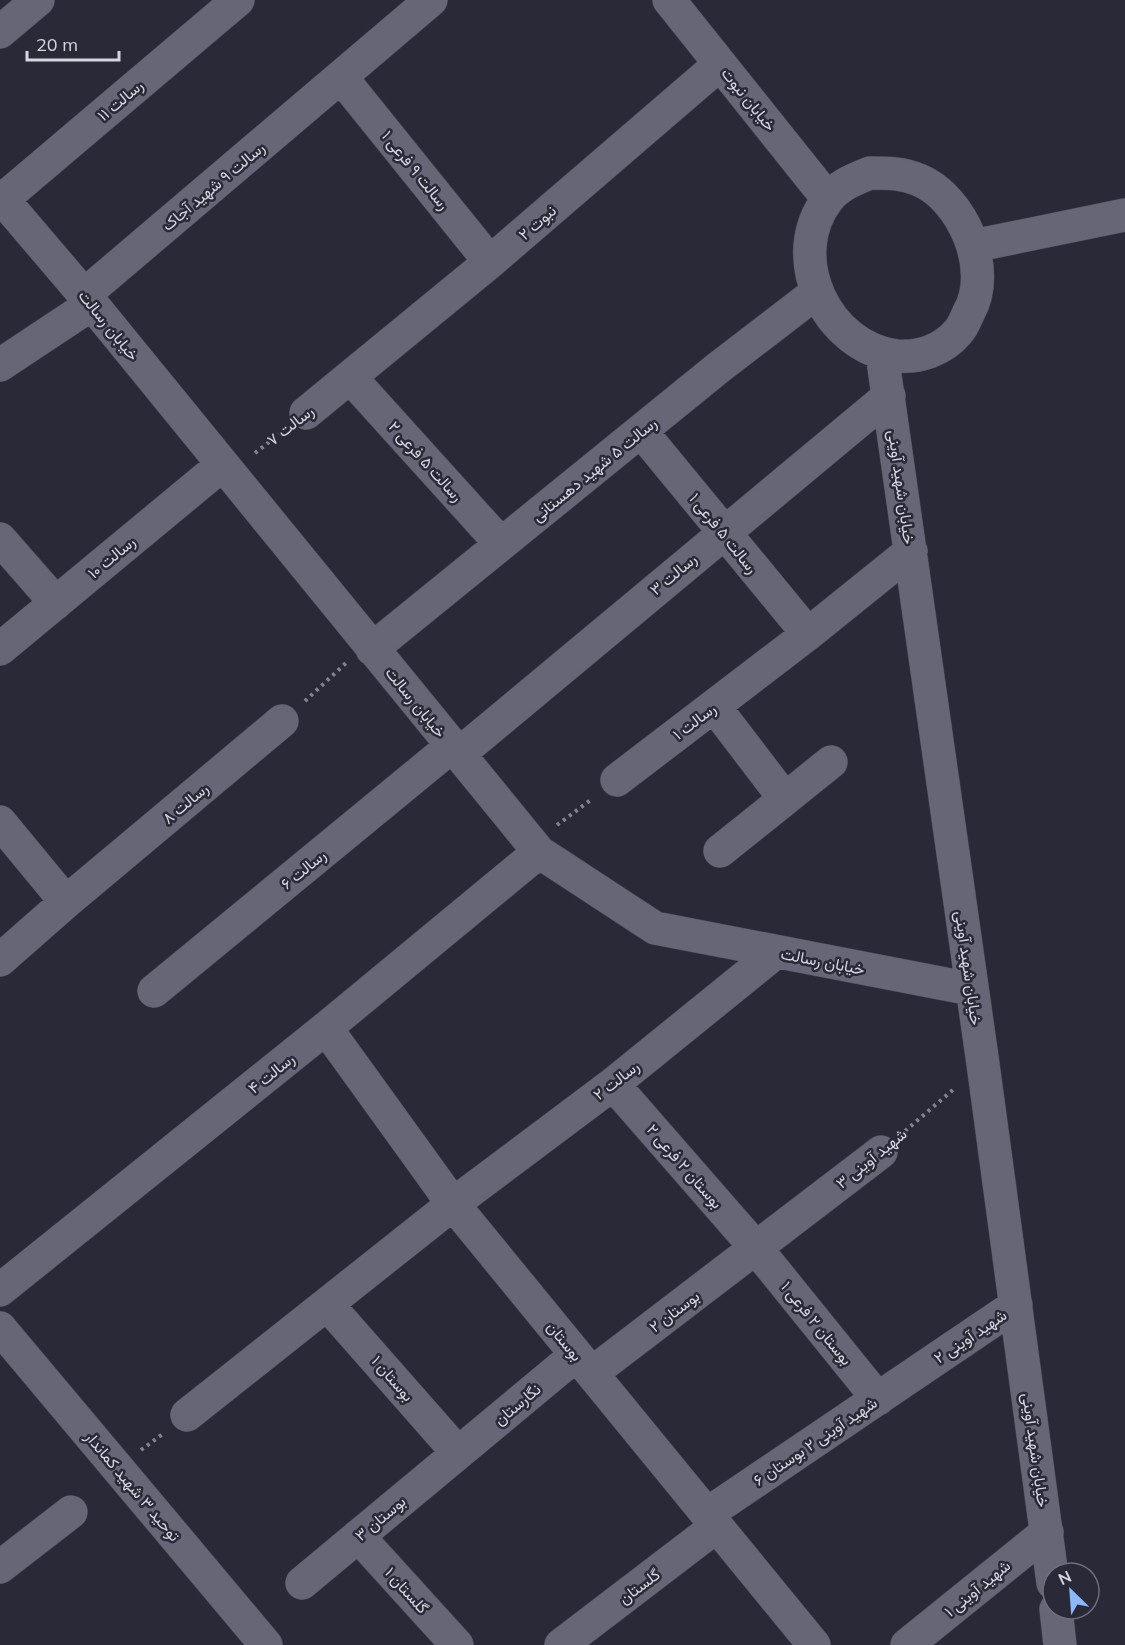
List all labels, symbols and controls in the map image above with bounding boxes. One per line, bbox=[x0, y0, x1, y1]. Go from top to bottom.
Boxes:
scale bar bbox=[27, 24, 118, 62]
text: 20 m bbox=[36, 33, 78, 56]
street label: خیابان نبوت bbox=[717, 63, 781, 136]
street label: رسالت ۱۱ bbox=[93, 75, 148, 126]
street label: رسالت ۹ فرعی ۱ bbox=[377, 126, 454, 214]
street label: رسالت ۹ شهید آجاک bbox=[157, 137, 269, 236]
street label: نبوت ۲ bbox=[514, 200, 561, 245]
street label: خیابان رسالت bbox=[74, 286, 144, 365]
street label: رسالت ۷ bbox=[263, 400, 318, 450]
street label: رسالت ۵ شهید دهستانی bbox=[528, 412, 661, 526]
street label: رسالت ۵ فرعی ۲ bbox=[384, 416, 467, 506]
street label: خیابان شهید آوینی bbox=[883, 429, 920, 546]
street label: رسالت ۵ فرعی ۱ bbox=[685, 489, 763, 578]
street label: رسالت ۱۰ bbox=[83, 531, 140, 583]
street label: رسالت ۳ bbox=[645, 549, 701, 600]
street label: خیابان رسالت bbox=[381, 663, 451, 742]
street label: رسالت ۱ bbox=[668, 698, 720, 745]
street label: رسالت ۸ bbox=[158, 778, 213, 829]
street label: رسالت ۶ bbox=[276, 845, 330, 894]
street label: خیابان شهید آوینی bbox=[950, 910, 987, 1027]
street label: خیابان رسالت bbox=[779, 943, 867, 980]
street label: رسالت ۴ bbox=[244, 1048, 299, 1098]
street label: رسالت ۲ bbox=[589, 1056, 644, 1105]
street label: بوستان ۲ فرعی ۲ bbox=[642, 1119, 727, 1213]
street label: شهید آوینی ۳ bbox=[832, 1123, 911, 1193]
street label: بوستان ۲ فرعی ۱ bbox=[776, 1277, 857, 1370]
street label: بوستان ۲ bbox=[645, 1286, 704, 1337]
street label: شهید آوینی ۲ bbox=[930, 1304, 1011, 1368]
street label: بوستان bbox=[542, 1317, 587, 1366]
street label: بوستان ۱ bbox=[367, 1351, 418, 1406]
street label: نگارستان bbox=[490, 1379, 545, 1430]
street label: شهید آوینی ۲ بوستان ۶ bbox=[749, 1392, 881, 1491]
street label: خیابان شهید آوینی bbox=[1017, 1392, 1054, 1509]
street label: توحید ۳ شهید کماندار bbox=[80, 1426, 185, 1546]
street label: بوستان ۳ bbox=[350, 1491, 410, 1546]
street label: شهید آوینی ۱ bbox=[940, 1555, 1015, 1622]
north arrow bbox=[1041, 1561, 1101, 1621]
street label: گلستان ۱ bbox=[381, 1563, 433, 1617]
street label: گلستان bbox=[614, 1564, 664, 1608]
text: N bbox=[1055, 1566, 1074, 1589]

